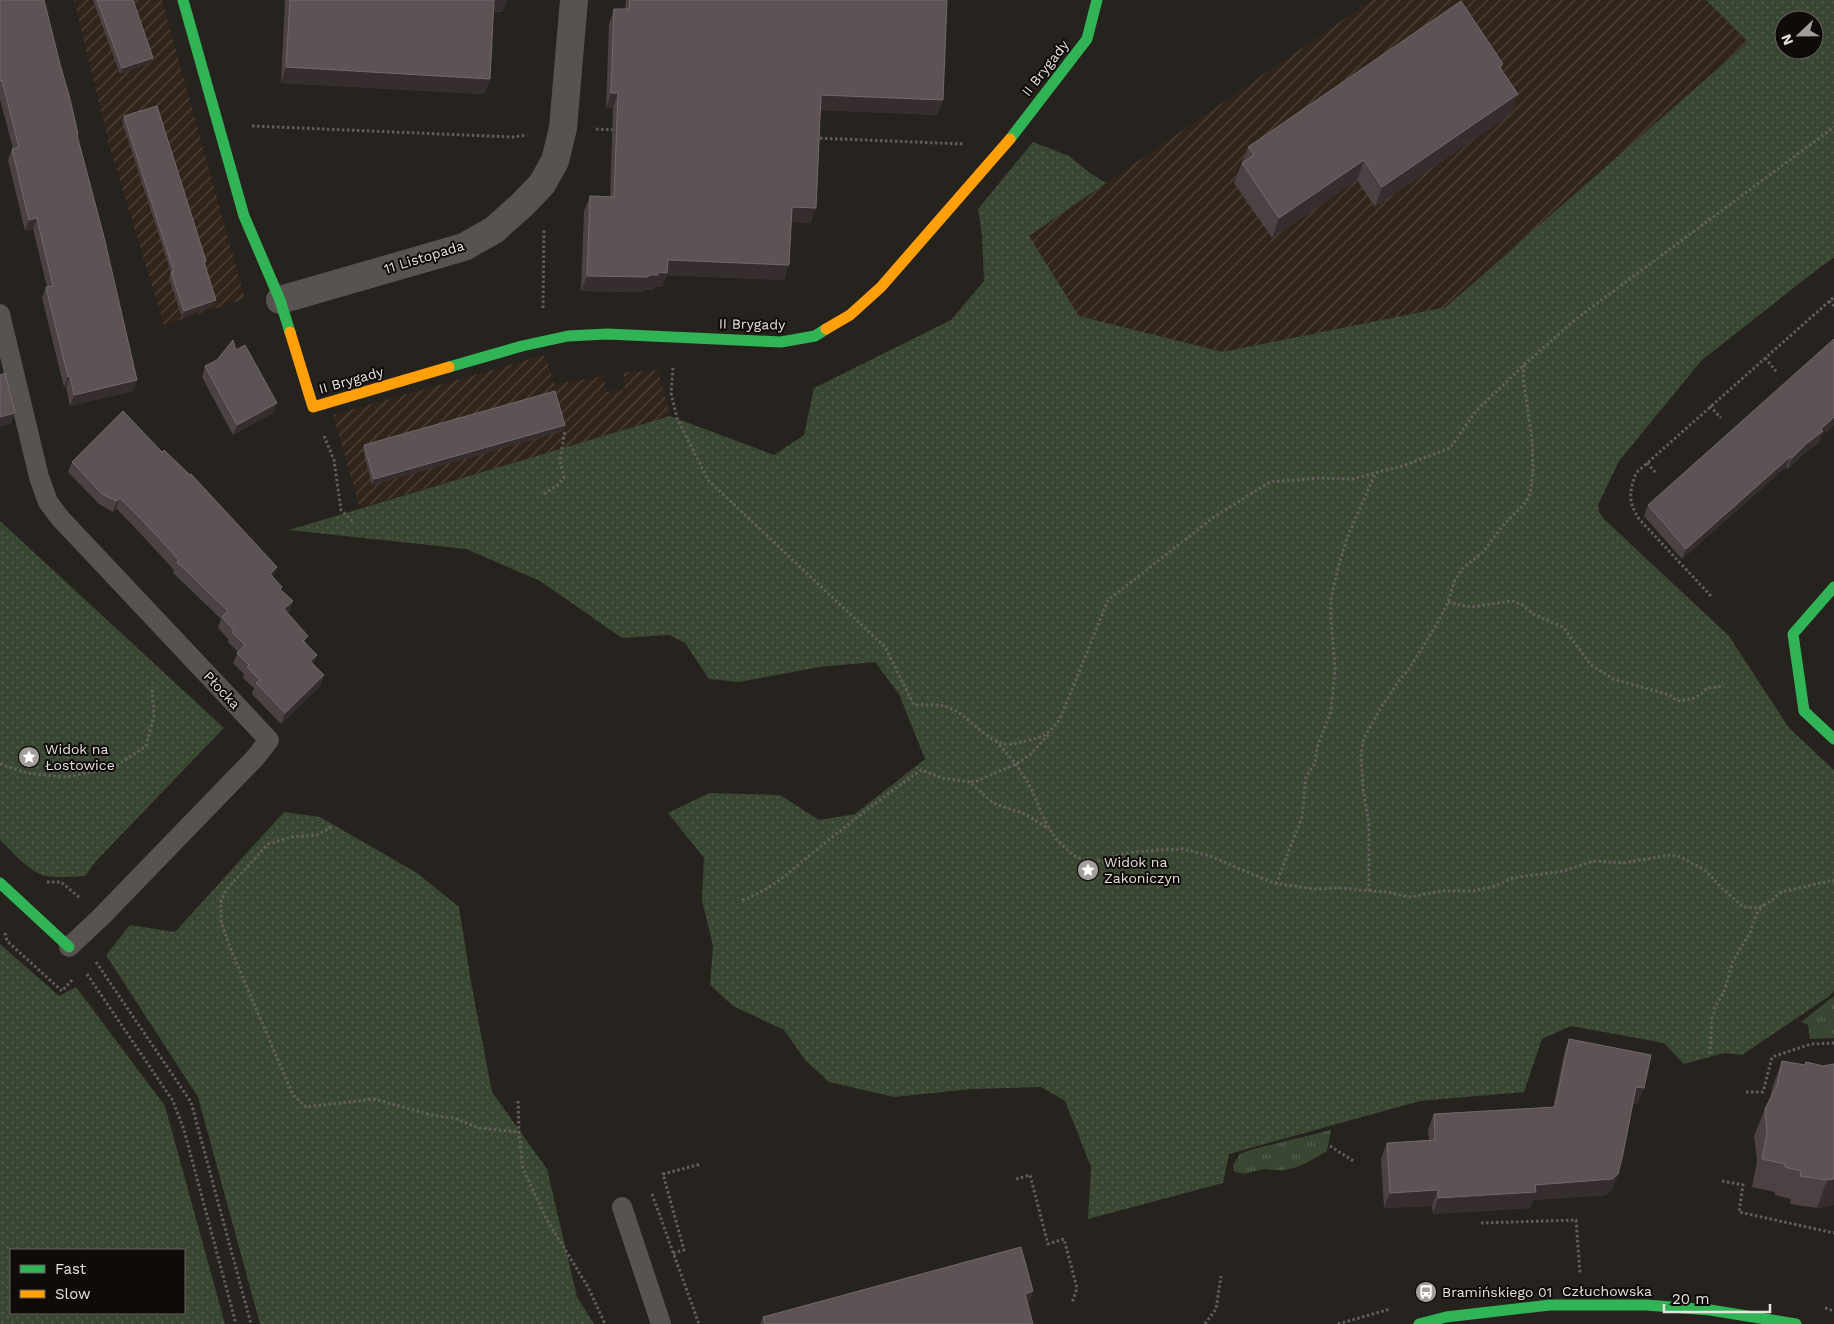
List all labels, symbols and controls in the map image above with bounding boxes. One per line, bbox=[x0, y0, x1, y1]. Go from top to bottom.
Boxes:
north arrow bbox=[1774, 10, 1824, 60]
text: N bbox=[1778, 32, 1796, 48]
street label: II Brygady bbox=[1018, 36, 1072, 99]
street label: 11 Listopada bbox=[382, 237, 466, 277]
street label: II Brygady bbox=[719, 315, 786, 333]
street label: II Brygady bbox=[317, 363, 386, 397]
street label: Płocka bbox=[201, 668, 243, 712]
place label: Widok na Łostowice bbox=[45, 741, 115, 773]
place icon: Widok na Łostowice bbox=[17, 745, 41, 769]
place label: Widok na Zakoniczyn bbox=[1104, 854, 1180, 886]
place icon: Widok na Zakoniczyn bbox=[1076, 858, 1100, 882]
legend bbox=[10, 1249, 185, 1314]
text: Fast bbox=[55, 1260, 87, 1278]
bus stop icon: Bramińskiego 01 bbox=[1414, 1280, 1438, 1304]
scale bar bbox=[1664, 1282, 1770, 1314]
street label: Człuchowska bbox=[1562, 1283, 1652, 1299]
place label: Bramińskiego 01 bbox=[1442, 1284, 1552, 1300]
text: Slow bbox=[55, 1285, 91, 1303]
text: 20 m bbox=[1672, 1290, 1710, 1308]

